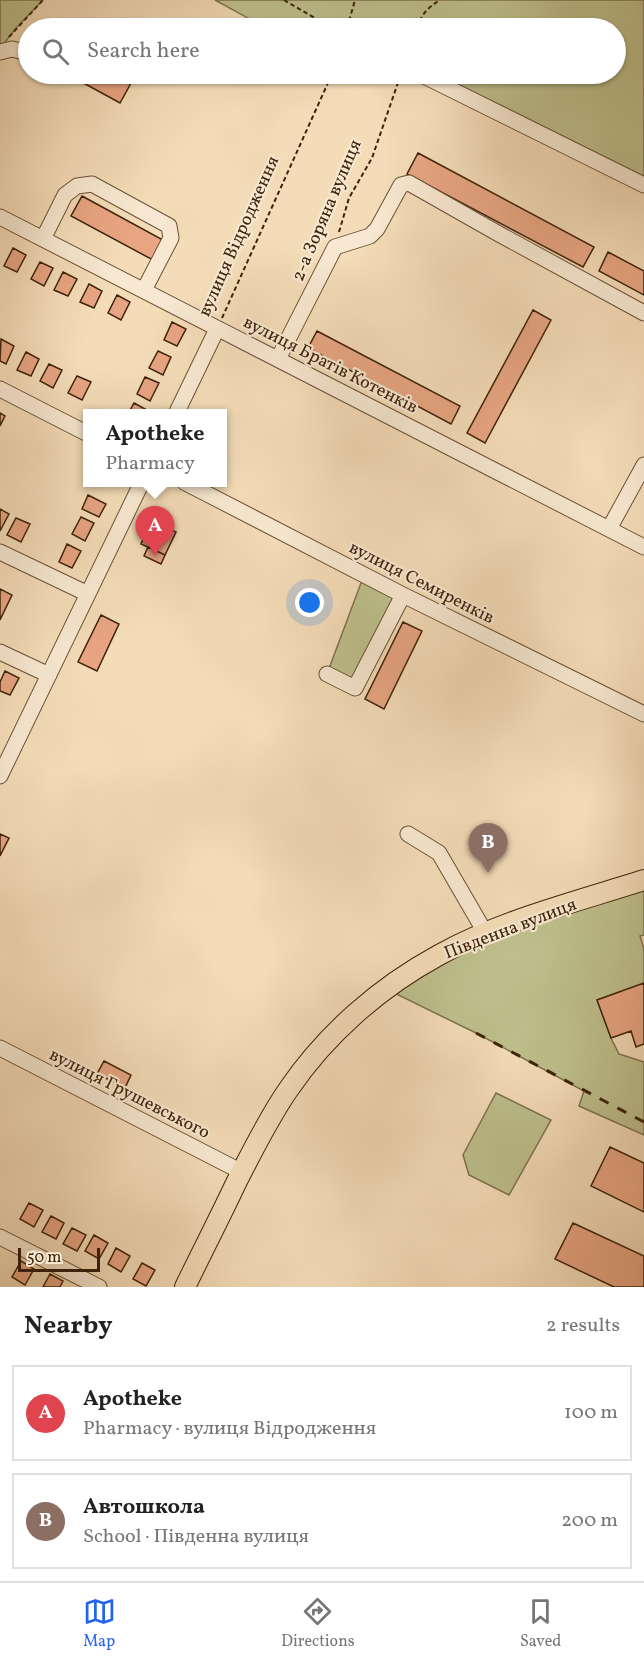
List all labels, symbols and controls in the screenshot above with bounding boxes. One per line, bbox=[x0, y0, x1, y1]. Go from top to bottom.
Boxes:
search box bbox=[18, 18, 626, 84]
icon: search bbox=[39, 35, 72, 68]
text: Search here bbox=[87, 36, 200, 67]
street label: 2-а Зоряна вулиця bbox=[286, 136, 369, 285]
street label: вулиця Відродження bbox=[193, 152, 286, 321]
street label: вулиця Братів Котенків bbox=[239, 310, 422, 420]
popup bbox=[83, 409, 227, 487]
text: Apotheke bbox=[106, 419, 205, 450]
text: Pharmacy bbox=[106, 450, 195, 478]
pin: A bbox=[136, 506, 174, 556]
street label: вулиця Семиренків bbox=[344, 536, 498, 631]
your location bbox=[295, 588, 324, 617]
pin: B bbox=[468, 824, 508, 873]
street label: Південна вулиця bbox=[441, 893, 580, 966]
street label: вулиця Грушевського bbox=[45, 1043, 214, 1146]
scale bar bbox=[18, 1245, 100, 1272]
text: 50 m bbox=[27, 1247, 61, 1269]
text: Nearby bbox=[24, 1308, 113, 1344]
text: 2 results bbox=[546, 1312, 620, 1340]
text: Apotheke bbox=[83, 1384, 182, 1415]
text: A bbox=[38, 1399, 53, 1427]
text: 100 m bbox=[564, 1399, 618, 1427]
text: Pharmacy · вулиця Відродження bbox=[83, 1415, 376, 1443]
text: Автошкола bbox=[83, 1492, 205, 1523]
text: B bbox=[39, 1507, 52, 1535]
text: 200 m bbox=[561, 1507, 618, 1535]
text: School · Південна вулиця bbox=[83, 1523, 309, 1551]
tab: Map bbox=[83, 1595, 116, 1653]
tab: Directions bbox=[281, 1595, 355, 1653]
tab: Saved bbox=[520, 1595, 561, 1653]

